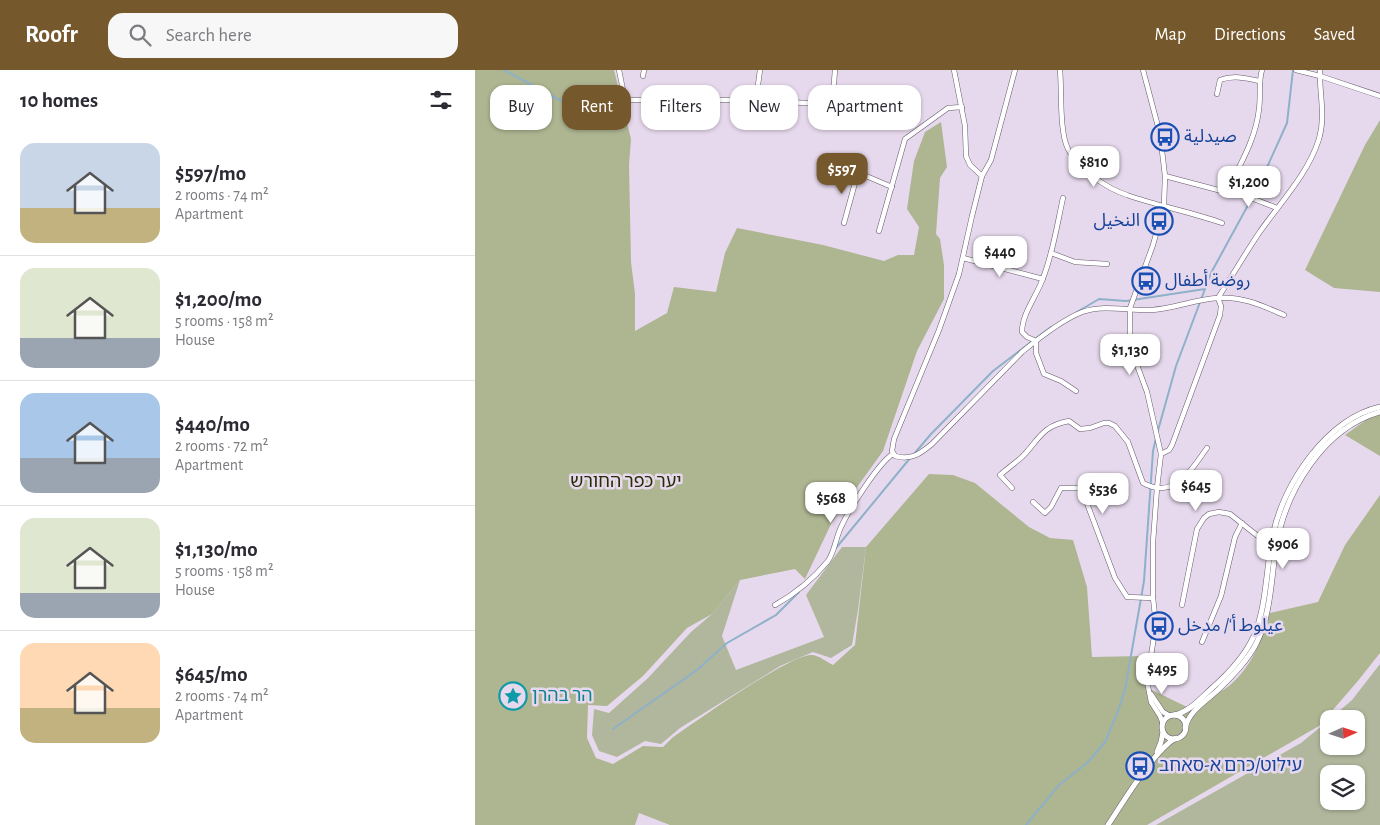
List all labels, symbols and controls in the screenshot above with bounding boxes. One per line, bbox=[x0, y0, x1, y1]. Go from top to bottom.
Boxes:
search box bbox=[108, 13, 458, 58]
icon: search bbox=[126, 21, 154, 49]
text: Roofr bbox=[25, 23, 78, 47]
text: Search here bbox=[166, 26, 252, 45]
text: Map bbox=[1155, 26, 1186, 44]
text: Directions bbox=[1214, 26, 1286, 44]
text: Saved bbox=[1314, 26, 1355, 44]
chip: Buy bbox=[490, 85, 552, 130]
chip: Rent bbox=[562, 85, 631, 130]
chip: Filters bbox=[641, 85, 720, 130]
chip: New bbox=[730, 85, 798, 130]
chip: Apartment bbox=[808, 85, 921, 130]
icon: filters bbox=[427, 86, 455, 114]
text: 10 homes bbox=[20, 90, 98, 111]
bus stop icon: صيدلية bbox=[1150, 122, 1180, 152]
place label: صيدلية bbox=[1184, 128, 1237, 146]
pin: $810 bbox=[1064, 146, 1124, 188]
pin: $597 bbox=[812, 152, 872, 195]
text: $810 bbox=[1079, 154, 1109, 170]
text: $597 bbox=[828, 161, 856, 177]
icon: home bbox=[60, 163, 120, 223]
text: $597/mo bbox=[175, 163, 246, 184]
pin: $1,200 bbox=[1208, 166, 1290, 208]
text: $1,200 bbox=[1229, 174, 1269, 190]
text: 2 rooms · 74 m² bbox=[175, 187, 269, 203]
text: Apartment bbox=[175, 206, 243, 222]
bus stop icon: النخيل bbox=[1144, 206, 1174, 236]
place label: النخيل bbox=[1094, 212, 1140, 231]
pin: $440 bbox=[970, 236, 1030, 278]
text: $440 bbox=[984, 244, 1016, 260]
bus stop icon: روضة أطفال bbox=[1131, 266, 1161, 296]
place label: روضة أطفال bbox=[1165, 269, 1251, 291]
icon: home bbox=[60, 288, 120, 348]
text: $1,200/mo bbox=[175, 289, 262, 310]
text: 5 rooms · 158 m² bbox=[175, 313, 274, 329]
text: House bbox=[175, 332, 215, 348]
pin: $1,130 bbox=[1089, 334, 1171, 376]
text: $1,130 bbox=[1111, 342, 1149, 358]
icon: home bbox=[60, 413, 120, 473]
text: $440/mo bbox=[175, 414, 250, 435]
text: 2 rooms · 72 m² bbox=[175, 438, 268, 454]
text: Apartment bbox=[175, 457, 243, 473]
pin: $645 bbox=[1166, 470, 1226, 512]
pin: $536 bbox=[1073, 472, 1133, 515]
park label: יער כפר החורש bbox=[570, 473, 682, 491]
text: $645 bbox=[1181, 478, 1211, 494]
text: $536 bbox=[1089, 481, 1117, 497]
pin: $568 bbox=[801, 482, 861, 524]
text: $568 bbox=[816, 490, 846, 506]
pin: $906 bbox=[1253, 528, 1313, 570]
text: $906 bbox=[1268, 536, 1299, 552]
icon: home bbox=[60, 538, 120, 598]
text: $1,130/mo bbox=[175, 539, 258, 560]
text: 5 rooms · 158 m² bbox=[175, 563, 274, 579]
text: House bbox=[175, 582, 215, 598]
bus stop icon: عيلوط أ‘/ مدخل bbox=[1144, 611, 1174, 641]
place label: عيلوط أ‘/ مدخل bbox=[1178, 614, 1283, 636]
pin: $495 bbox=[1132, 652, 1192, 695]
text: $495 bbox=[1147, 661, 1177, 677]
icon: home bbox=[60, 663, 120, 723]
text: $645/mo bbox=[175, 664, 248, 685]
place icon: הר בהרן bbox=[498, 681, 528, 711]
place label: הר בהרן bbox=[532, 687, 593, 705]
text: 2 rooms · 74 m² bbox=[175, 688, 269, 704]
text: Apartment bbox=[175, 707, 243, 723]
north arrow bbox=[1320, 710, 1365, 755]
map controls bbox=[1320, 710, 1365, 810]
bus stop icon: עילוט/כרם א-סאחב bbox=[1125, 751, 1155, 781]
place label: עילוט/כרם א-סאחב bbox=[1159, 756, 1302, 775]
button: layers bbox=[1320, 765, 1365, 810]

